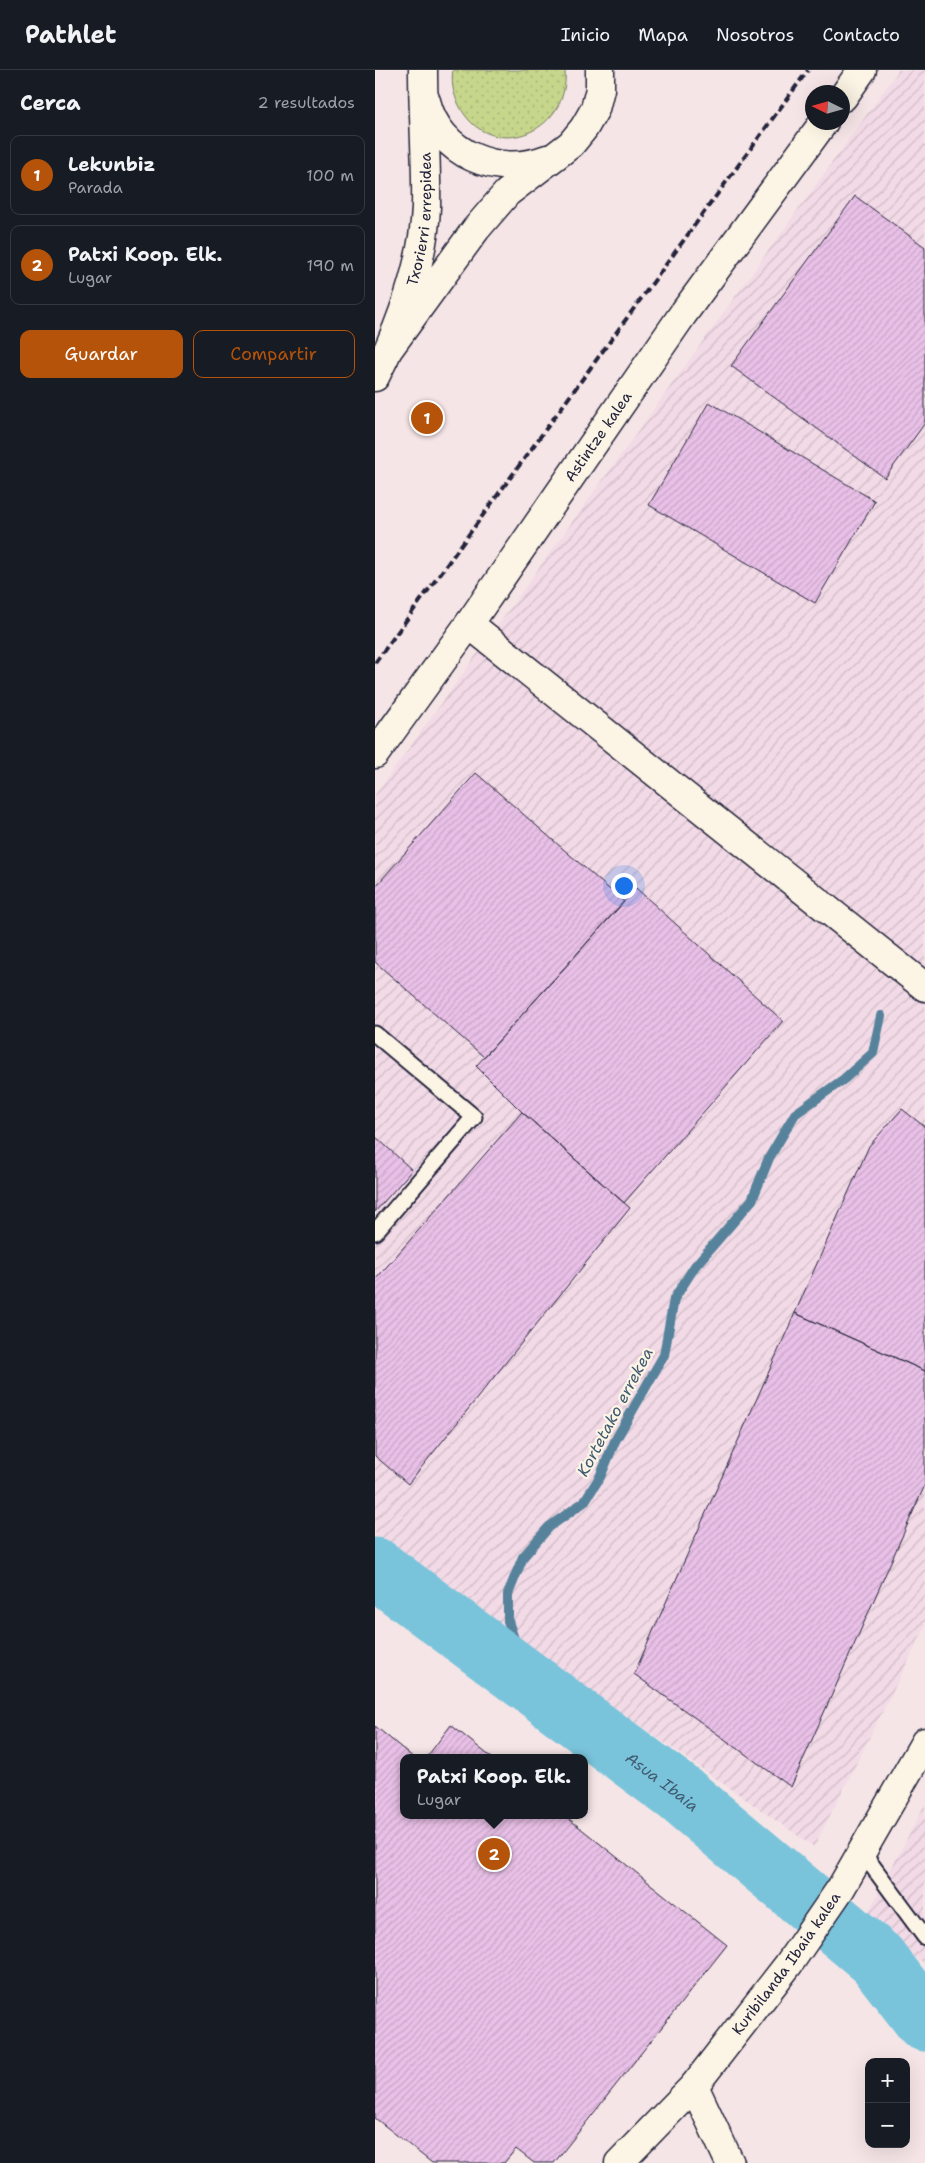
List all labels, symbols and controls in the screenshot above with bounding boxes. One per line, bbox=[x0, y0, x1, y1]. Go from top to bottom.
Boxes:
text: Pathlet bbox=[25, 19, 116, 51]
text: Inicio bbox=[561, 23, 610, 47]
text: Mapa bbox=[638, 23, 688, 47]
text: Nosotros bbox=[716, 23, 794, 47]
text: Contacto bbox=[822, 23, 900, 47]
north arrow bbox=[805, 85, 850, 130]
text: Cerca bbox=[20, 89, 81, 117]
text: 2 resultados bbox=[257, 92, 355, 113]
street label: Txorierri errepidea bbox=[402, 151, 436, 288]
text: Lekunbiz bbox=[68, 152, 155, 177]
text: 1 bbox=[33, 165, 41, 186]
text: 100 m bbox=[306, 165, 354, 186]
text: Parada bbox=[68, 177, 123, 198]
text: Patxi Koop. Elk. bbox=[68, 242, 222, 267]
text: 2 bbox=[31, 255, 43, 276]
text: 190 m bbox=[307, 255, 354, 276]
text: Lugar bbox=[68, 267, 112, 288]
button: Guardar bbox=[20, 330, 183, 378]
button: Compartir bbox=[193, 330, 355, 378]
street label: Astintze kalea bbox=[560, 387, 637, 486]
pin: 1 bbox=[411, 399, 443, 437]
your location bbox=[611, 873, 637, 899]
water label: Kortetako errekea bbox=[572, 1344, 658, 1480]
water label: Asua Ibaia bbox=[622, 1747, 703, 1816]
popup bbox=[400, 1754, 588, 1819]
text: Patxi Koop. Elk. bbox=[417, 1764, 571, 1789]
text: Lugar bbox=[417, 1789, 461, 1810]
pin: 2 bbox=[478, 1835, 510, 1873]
street label: Kuribilanda Ibaia kalea bbox=[727, 1888, 846, 2039]
map controls bbox=[865, 2058, 910, 2148]
button: + bbox=[865, 2058, 910, 2103]
button: − bbox=[865, 2103, 910, 2148]

